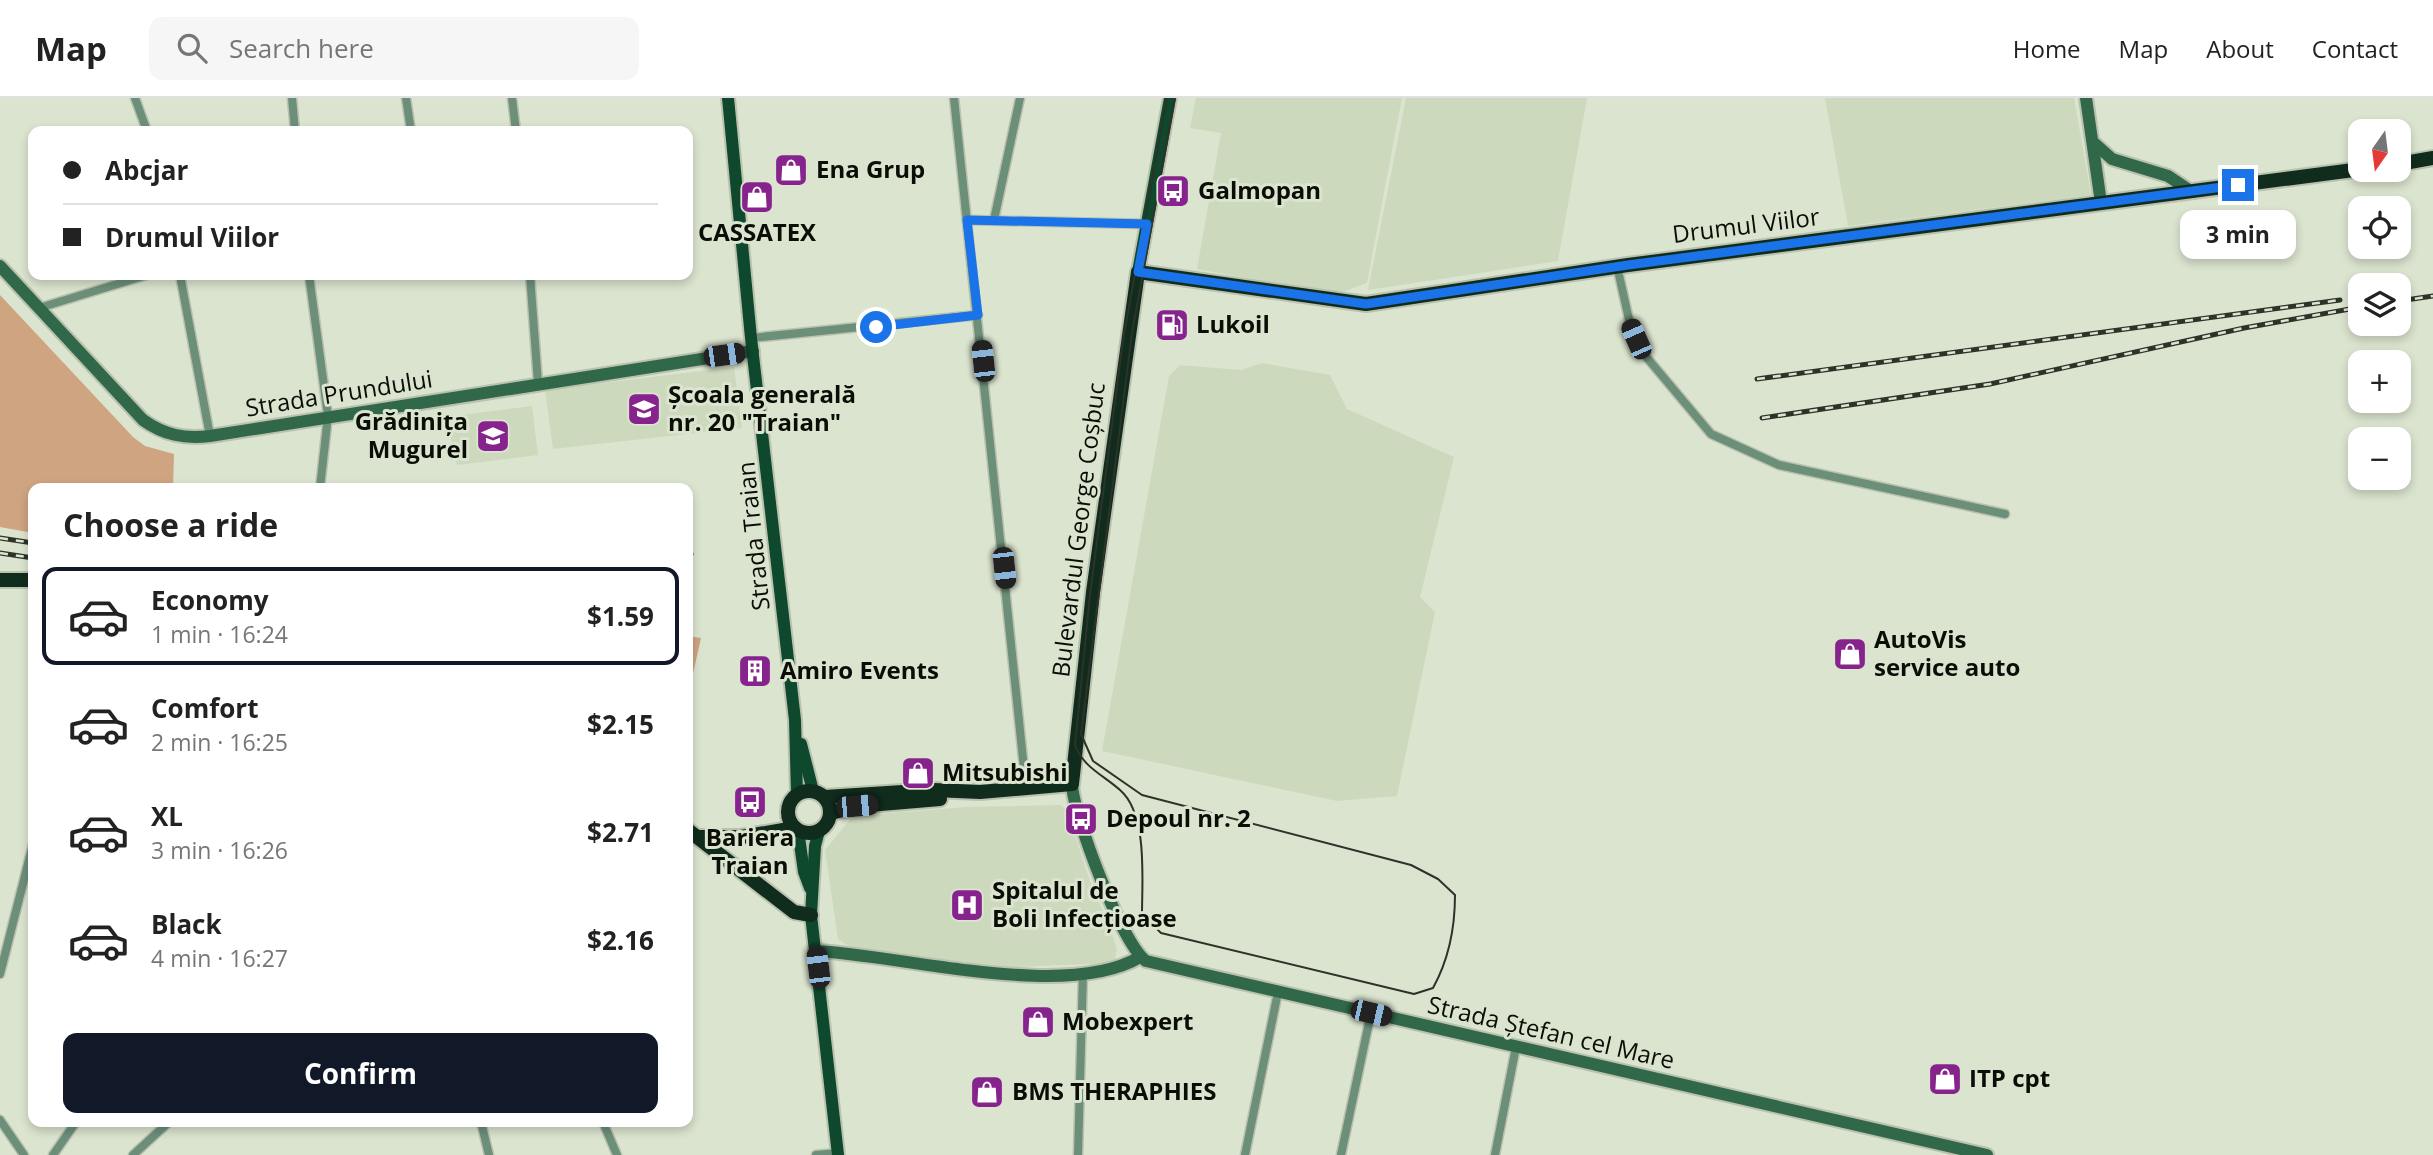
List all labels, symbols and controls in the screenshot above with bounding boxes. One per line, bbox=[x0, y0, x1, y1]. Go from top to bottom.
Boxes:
search box bbox=[149, 17, 639, 80]
text: Map bbox=[35, 26, 107, 71]
icon: search bbox=[173, 29, 211, 67]
text: Search here bbox=[229, 30, 374, 66]
text: Home bbox=[2013, 32, 2081, 65]
text: Map bbox=[2119, 32, 2168, 65]
text: About bbox=[2206, 32, 2274, 65]
text: Contact bbox=[2312, 32, 2398, 65]
north arrow bbox=[2348, 119, 2412, 182]
map controls bbox=[2348, 119, 2411, 490]
shop icon: Ena Grup bbox=[772, 151, 810, 189]
text: Abcjar bbox=[105, 152, 188, 188]
place label: Ena Grup bbox=[816, 152, 925, 185]
route end bbox=[2222, 169, 2254, 201]
bus stop icon: Galmopan bbox=[1154, 172, 1192, 210]
place label: Galmopan bbox=[1198, 173, 1321, 206]
shop icon: CASSATEX bbox=[738, 178, 776, 216]
button: locate bbox=[2348, 196, 2411, 259]
street label: Drumul Viilor bbox=[1670, 199, 1821, 250]
callout: 3 min bbox=[2180, 210, 2296, 258]
place label: CASSATEX bbox=[698, 215, 817, 248]
text: 3 min bbox=[2206, 218, 2270, 250]
text: Drumul Viilor bbox=[105, 219, 279, 255]
button: layers bbox=[2348, 273, 2411, 336]
fuel station icon: Lukoil bbox=[1153, 306, 1191, 344]
place label: Lukoil bbox=[1196, 307, 1270, 340]
route start bbox=[860, 311, 892, 343]
car bbox=[1618, 316, 1655, 362]
car bbox=[971, 339, 996, 383]
car bbox=[702, 342, 747, 368]
button: + bbox=[2348, 350, 2411, 413]
street label: Strada Prundului bbox=[243, 361, 435, 424]
place label: Școala generală nr. 20 "Traian" bbox=[668, 377, 856, 438]
street label: Bulevardul George Coșbuc bbox=[1043, 381, 1112, 679]
school or university icon: Școala generală nr. 20 "Traian" bbox=[625, 390, 663, 428]
place label: Grădinița Mugurel bbox=[355, 404, 468, 465]
school or university icon: Grădinița Mugurel bbox=[474, 417, 512, 455]
button: − bbox=[2348, 427, 2411, 490]
street label: Strada Traian bbox=[728, 460, 777, 612]
text: Choose a ride bbox=[63, 503, 278, 546]
car bbox=[992, 546, 1017, 590]
text: Economy bbox=[151, 582, 269, 618]
icon: car bbox=[67, 585, 130, 648]
text: $1.59 bbox=[587, 598, 654, 634]
text: 1 min · 16:24 bbox=[151, 618, 288, 650]
place label: AutoVis service auto bbox=[1874, 622, 2020, 683]
shop icon: AutoVis service auto bbox=[1831, 635, 1869, 673]
building icon: Amiro Events bbox=[736, 652, 774, 690]
place label: Amiro Events bbox=[780, 653, 939, 686]
text: Comfort bbox=[151, 690, 258, 726]
icon: car bbox=[67, 693, 130, 756]
text: $2.15 bbox=[587, 706, 654, 742]
text: 2 min · 16:25 bbox=[151, 726, 288, 758]
shop icon: Mitsubishi bbox=[899, 754, 937, 792]
place label: Mitsubishi bbox=[942, 755, 1068, 788]
bus stop icon: Bariera Traian bbox=[731, 783, 769, 821]
car bbox=[836, 794, 879, 818]
text: XL bbox=[151, 798, 183, 834]
bus stop icon: Depoul nr. 2 bbox=[1062, 800, 1100, 838]
icon: car bbox=[67, 801, 130, 864]
place label: Depoul nr. 2 bbox=[1106, 801, 1251, 834]
text: $2.71 bbox=[587, 814, 654, 850]
place label: Bariera Traian bbox=[706, 820, 794, 881]
text: 3 min · 16:26 bbox=[151, 834, 288, 866]
place label: Spitalul de Boli Infecțioase bbox=[992, 873, 1177, 934]
hospital icon: Spitalul de Boli Infecțioase bbox=[948, 886, 986, 924]
text: Black bbox=[151, 906, 222, 942]
icon: car bbox=[67, 909, 130, 972]
text: $2.16 bbox=[587, 922, 654, 958]
text: 4 min · 16:27 bbox=[151, 942, 288, 974]
car bbox=[806, 945, 831, 989]
street label: Strada Ștefan cel Mare bbox=[1425, 987, 1678, 1076]
car bbox=[1349, 998, 1394, 1028]
shop icon: Mobexpert bbox=[1019, 1003, 1057, 1041]
place label: Mobexpert bbox=[1062, 1004, 1193, 1037]
button: Confirm bbox=[63, 1033, 658, 1113]
shop icon: ITP cpt bbox=[1926, 1060, 1964, 1098]
place label: ITP cpt bbox=[1969, 1061, 2050, 1094]
shop icon: BMS THERAPHIES bbox=[968, 1073, 1006, 1111]
place label: BMS THERAPHIES bbox=[1012, 1074, 1216, 1107]

